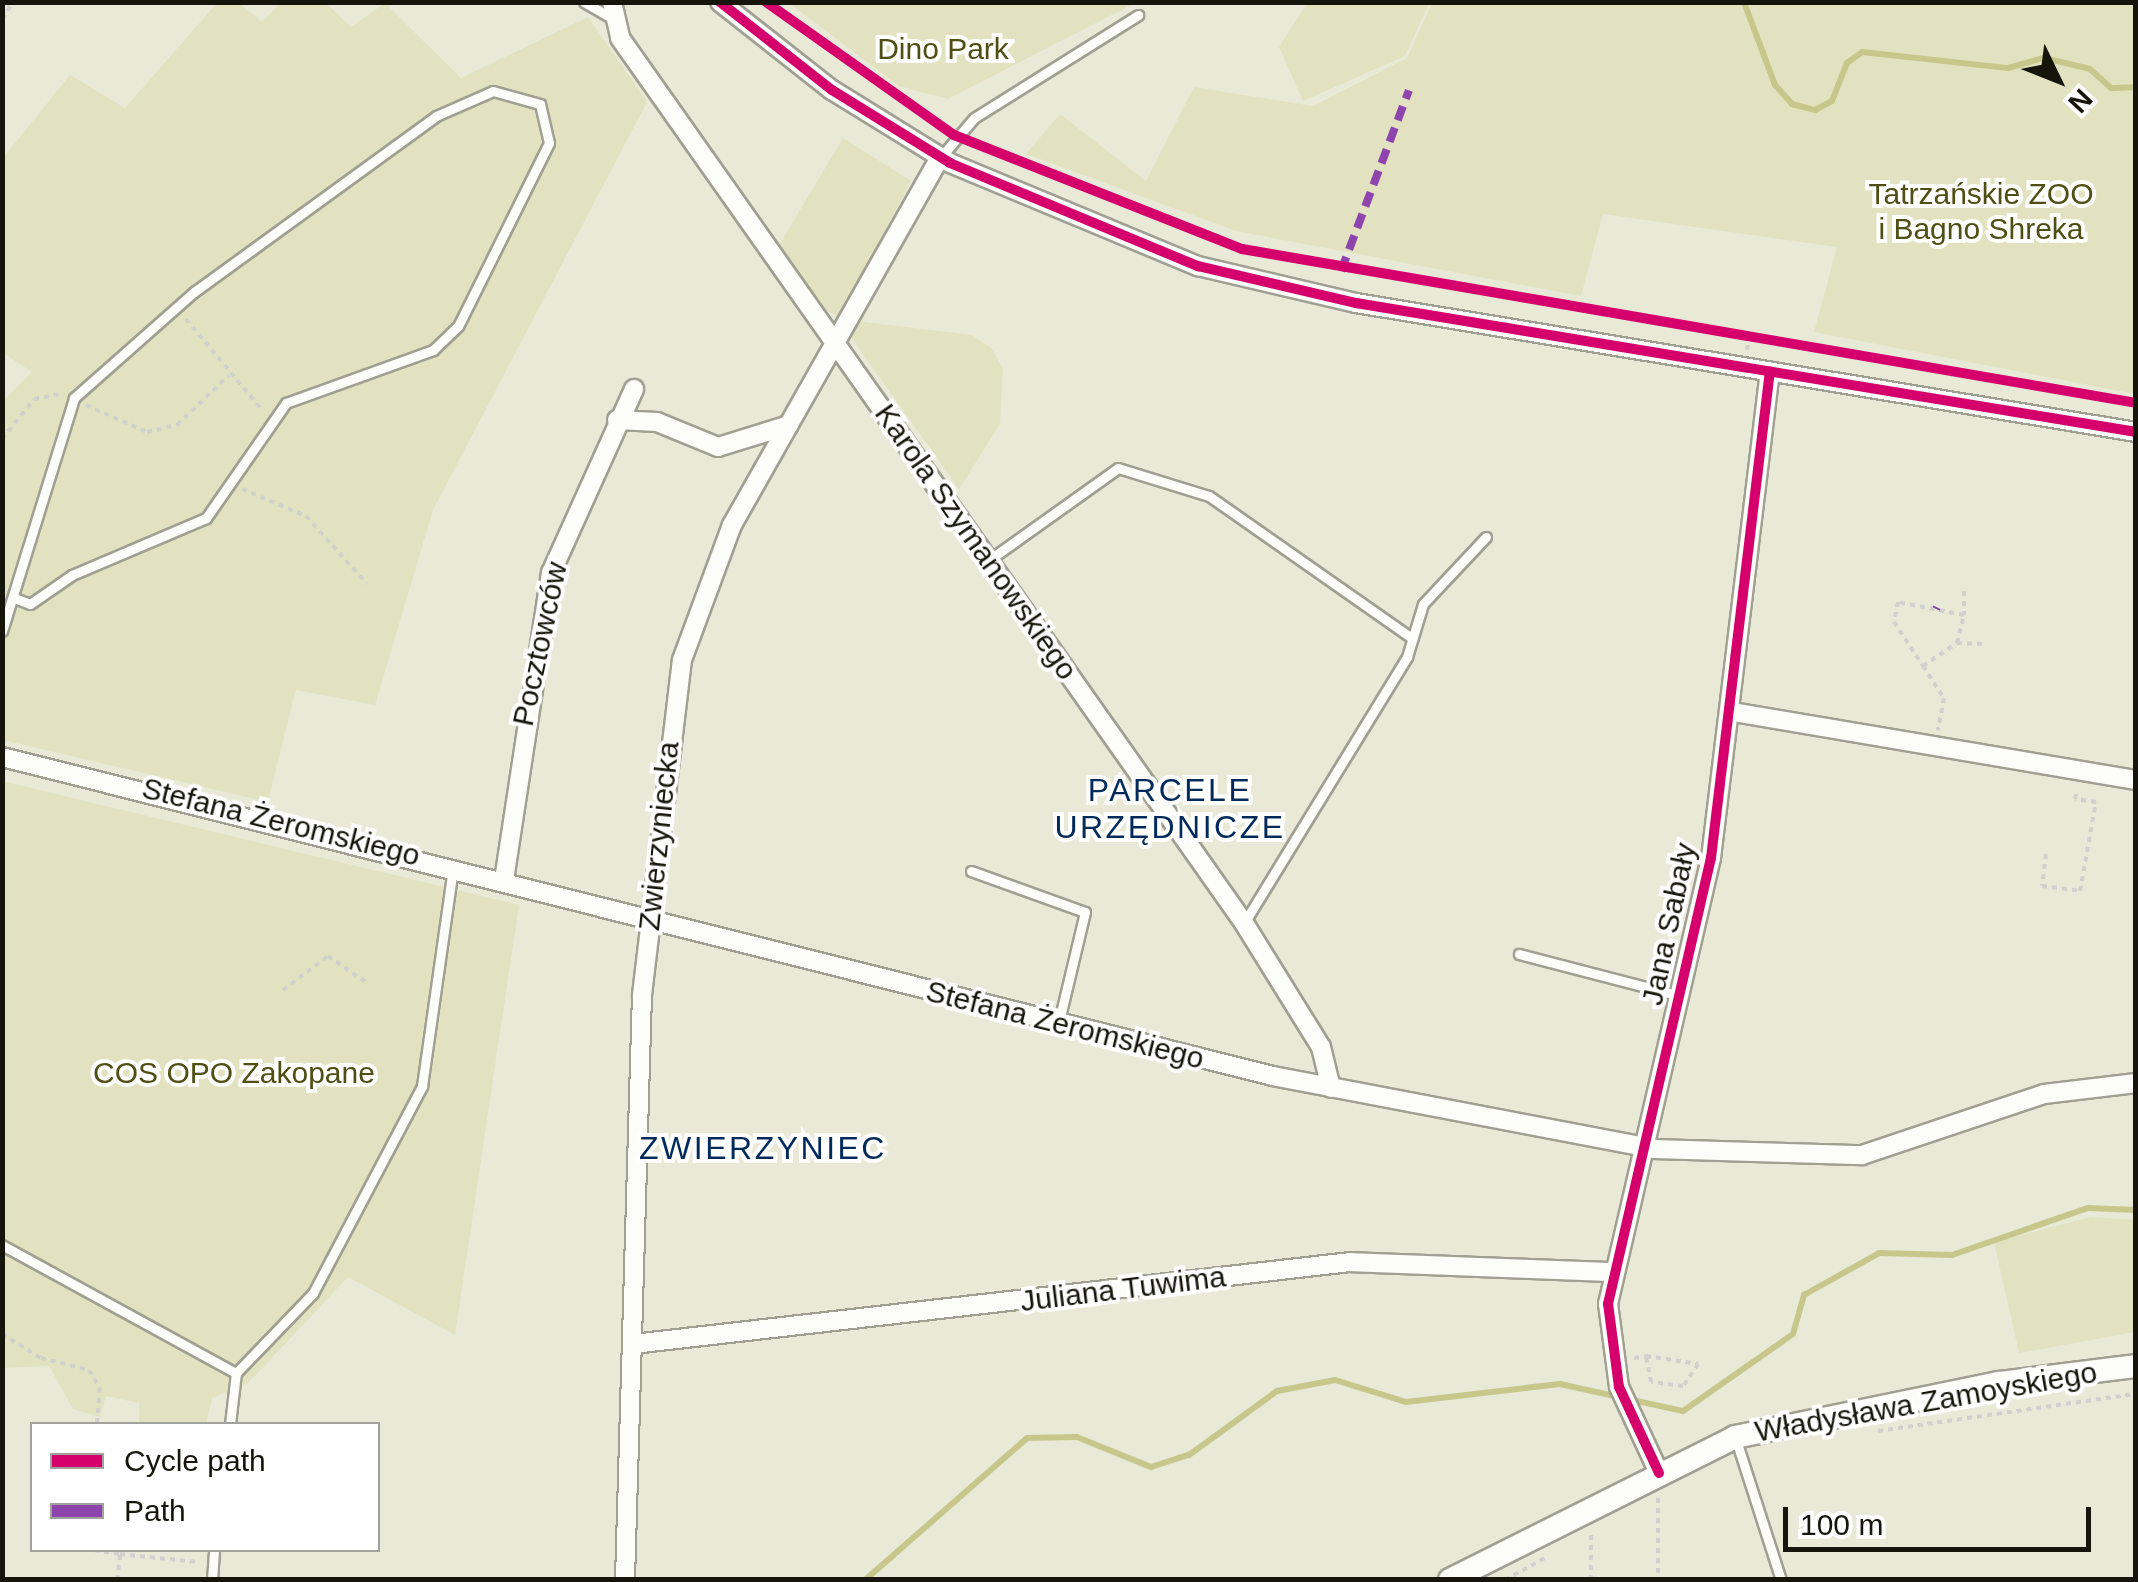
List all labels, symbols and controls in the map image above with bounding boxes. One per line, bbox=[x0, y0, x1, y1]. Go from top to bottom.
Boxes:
north arrow bbox=[2008, 30, 2108, 130]
park label: Dino Park bbox=[877, 31, 1009, 67]
text: N bbox=[2062, 83, 2099, 119]
park label: Tatrzańskie ZOO i Bagno Shreka bbox=[1868, 176, 2094, 246]
street label: Karola Szymanowskiego bbox=[867, 397, 1085, 687]
street label: Pocztowców bbox=[505, 559, 575, 729]
street label: Zwierzyniecka bbox=[631, 740, 687, 932]
street label: Stefana Żeromskiego bbox=[138, 770, 424, 874]
district label: PARCELE URZĘDNICZE bbox=[1054, 772, 1286, 847]
street label: Jana Sabały bbox=[1634, 840, 1704, 1008]
street label: Stefana Żeromskiego bbox=[922, 973, 1208, 1077]
park label: COS OPO Zakopane bbox=[93, 1055, 375, 1091]
district label: ZWIERZYNIEC bbox=[639, 1129, 887, 1167]
street label: Juliana Tuwima bbox=[1018, 1259, 1228, 1319]
street label: Władysława Zamoyskiego bbox=[1752, 1354, 2100, 1450]
legend bbox=[30, 1422, 380, 1552]
text: Cycle path bbox=[124, 1444, 266, 1477]
scale bar bbox=[1788, 1487, 2096, 1549]
text: Path bbox=[124, 1494, 186, 1527]
text: 100 m bbox=[1800, 1508, 1883, 1541]

